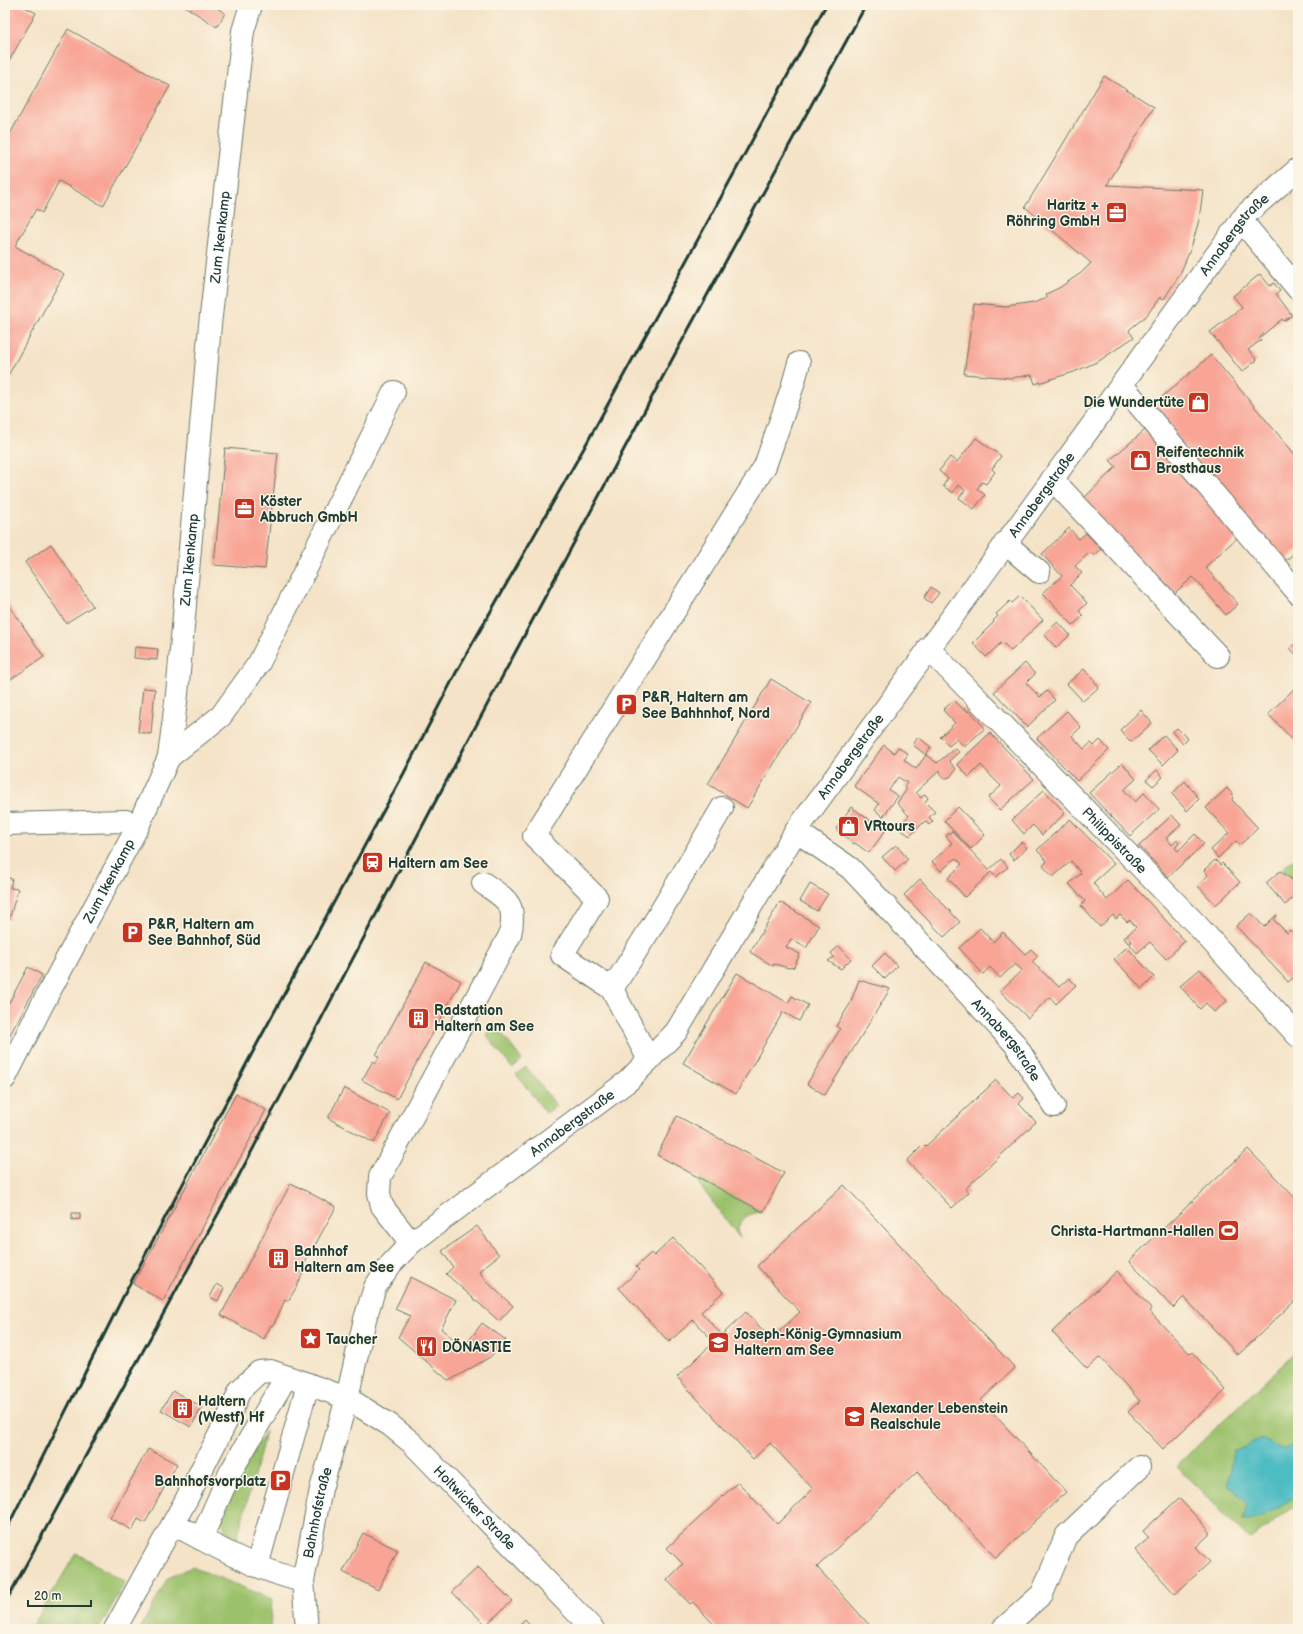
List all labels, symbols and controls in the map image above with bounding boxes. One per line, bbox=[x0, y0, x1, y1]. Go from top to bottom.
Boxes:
street label: Zum Ikenkamp bbox=[206, 190, 233, 285]
street label: Annabergstraße bbox=[1196, 190, 1272, 279]
place label: Haritz + Röhring GmbH bbox=[1006, 197, 1100, 230]
office icon: Haritz + Röhring GmbH bbox=[1103, 200, 1129, 226]
shop icon: Die Wundertüte bbox=[1186, 389, 1212, 415]
place label: Die Wundertüte bbox=[1083, 394, 1184, 411]
place label: Reifentechnik Brosthaus bbox=[1156, 444, 1245, 477]
shop icon: Reifentechnik Brosthaus bbox=[1127, 447, 1153, 473]
street label: Annabergstraße bbox=[1005, 449, 1078, 541]
place label: Köster Abbruch GmbH bbox=[259, 493, 358, 526]
office icon: Köster Abbruch GmbH bbox=[232, 496, 258, 522]
street label: Zum Ikenkamp bbox=[176, 513, 202, 608]
place label: P&R, Haltern am See Bahhnhof, Nord bbox=[642, 689, 770, 722]
parking icon: P&R, Haltern am See Bahhnhof, Nord bbox=[614, 692, 640, 718]
street label: Annabergstraße bbox=[814, 710, 887, 802]
street label: Philippistraße bbox=[1079, 804, 1151, 877]
shop icon: VRtours bbox=[835, 813, 861, 839]
place label: VRtours bbox=[864, 818, 915, 835]
street label: Zum Ikenkamp bbox=[79, 836, 138, 926]
station icon: Haltern am See bbox=[360, 850, 386, 876]
place label: Haltern am See bbox=[388, 855, 488, 872]
place label: P&R, Haltern am See Bahnhof, Süd bbox=[148, 916, 261, 949]
parking icon: P&R, Haltern am See Bahnhof, Süd bbox=[120, 919, 146, 945]
street label: Annabergstraße bbox=[968, 995, 1045, 1084]
place label: Radstation Haltern am See bbox=[434, 1002, 534, 1035]
building icon: Radstation Haltern am See bbox=[406, 1005, 432, 1031]
street label: Annabergstraße bbox=[526, 1086, 618, 1160]
sports icon: Christa-Hartmann-Hallen bbox=[1216, 1218, 1242, 1244]
place label: Christa-Hartmann-Hallen bbox=[1051, 1223, 1214, 1240]
place label: Bahnhof Haltern am See bbox=[294, 1243, 394, 1276]
building icon: Bahnhof Haltern am See bbox=[266, 1246, 292, 1272]
place icon: Taucher bbox=[298, 1326, 324, 1352]
place label: Joseph-König-Gymnasium Haltern am See bbox=[734, 1326, 902, 1359]
school or university icon: Joseph-König-Gymnasium Haltern am See bbox=[705, 1329, 731, 1355]
place label: Taucher bbox=[326, 1331, 378, 1348]
restaurant icon: DÖNASTIE bbox=[413, 1334, 439, 1360]
place label: DÖNASTIE bbox=[442, 1338, 511, 1356]
place label: Haltern (Westf) Hf bbox=[198, 1393, 265, 1426]
building icon: Haltern (Westf) Hf bbox=[169, 1396, 195, 1422]
place label: Alexander Lebenstein Realschule bbox=[869, 1400, 1008, 1433]
school or university icon: Alexander Lebenstein Realschule bbox=[841, 1403, 867, 1429]
street label: Holtwicker Straße bbox=[430, 1462, 520, 1553]
street label: Bahnhofstraße bbox=[299, 1465, 335, 1560]
parking icon: Bahnhofsvorplatz bbox=[268, 1468, 294, 1494]
place label: Bahnhofsvorplatz bbox=[154, 1473, 266, 1490]
scale bar bbox=[28, 1582, 91, 1608]
text: 20 m bbox=[34, 1589, 61, 1604]

